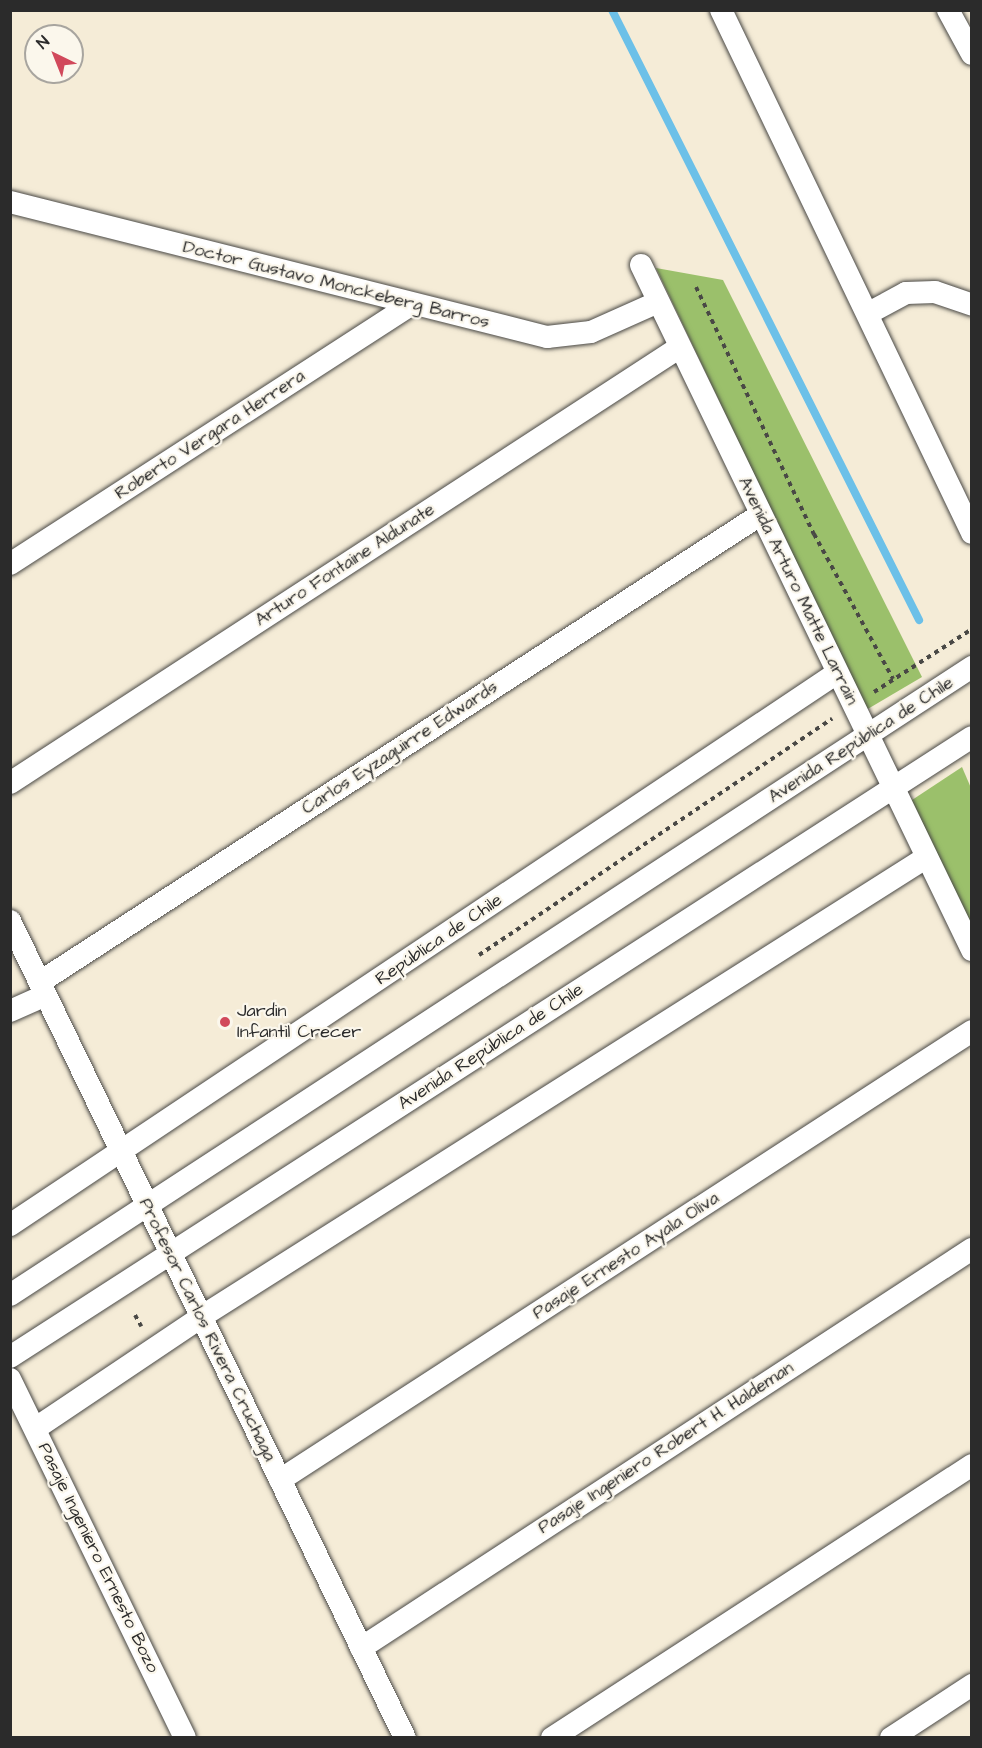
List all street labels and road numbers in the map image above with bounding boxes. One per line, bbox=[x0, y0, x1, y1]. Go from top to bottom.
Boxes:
street label: Doctor Gustavo Monckeberg Barros bbox=[181, 236, 491, 334]
street label: Roberto Vergara Herrera bbox=[111, 365, 309, 505]
street label: Avenida Arturo Matte Larrain bbox=[733, 473, 863, 709]
street label: Arturo Fontaine Aldunate bbox=[251, 499, 439, 631]
street label: Avenida República de Chile bbox=[764, 672, 958, 808]
street label: Carlos Eyzaguirre Edwards bbox=[298, 676, 502, 820]
street label: República de Chile bbox=[371, 890, 507, 990]
street label: Avenida República de Chile bbox=[394, 979, 588, 1115]
street label: Pasaje Ernesto Ayala Oliva bbox=[529, 1188, 723, 1324]
street label: Profesor Carlos Rivera Cruchaga bbox=[134, 1195, 280, 1465]
street label: Pasaje Ingeniero Robert H. Haldeman bbox=[534, 1357, 798, 1539]
street label: Pasaje Ingeniero Ernesto Bozo bbox=[33, 1439, 163, 1677]

